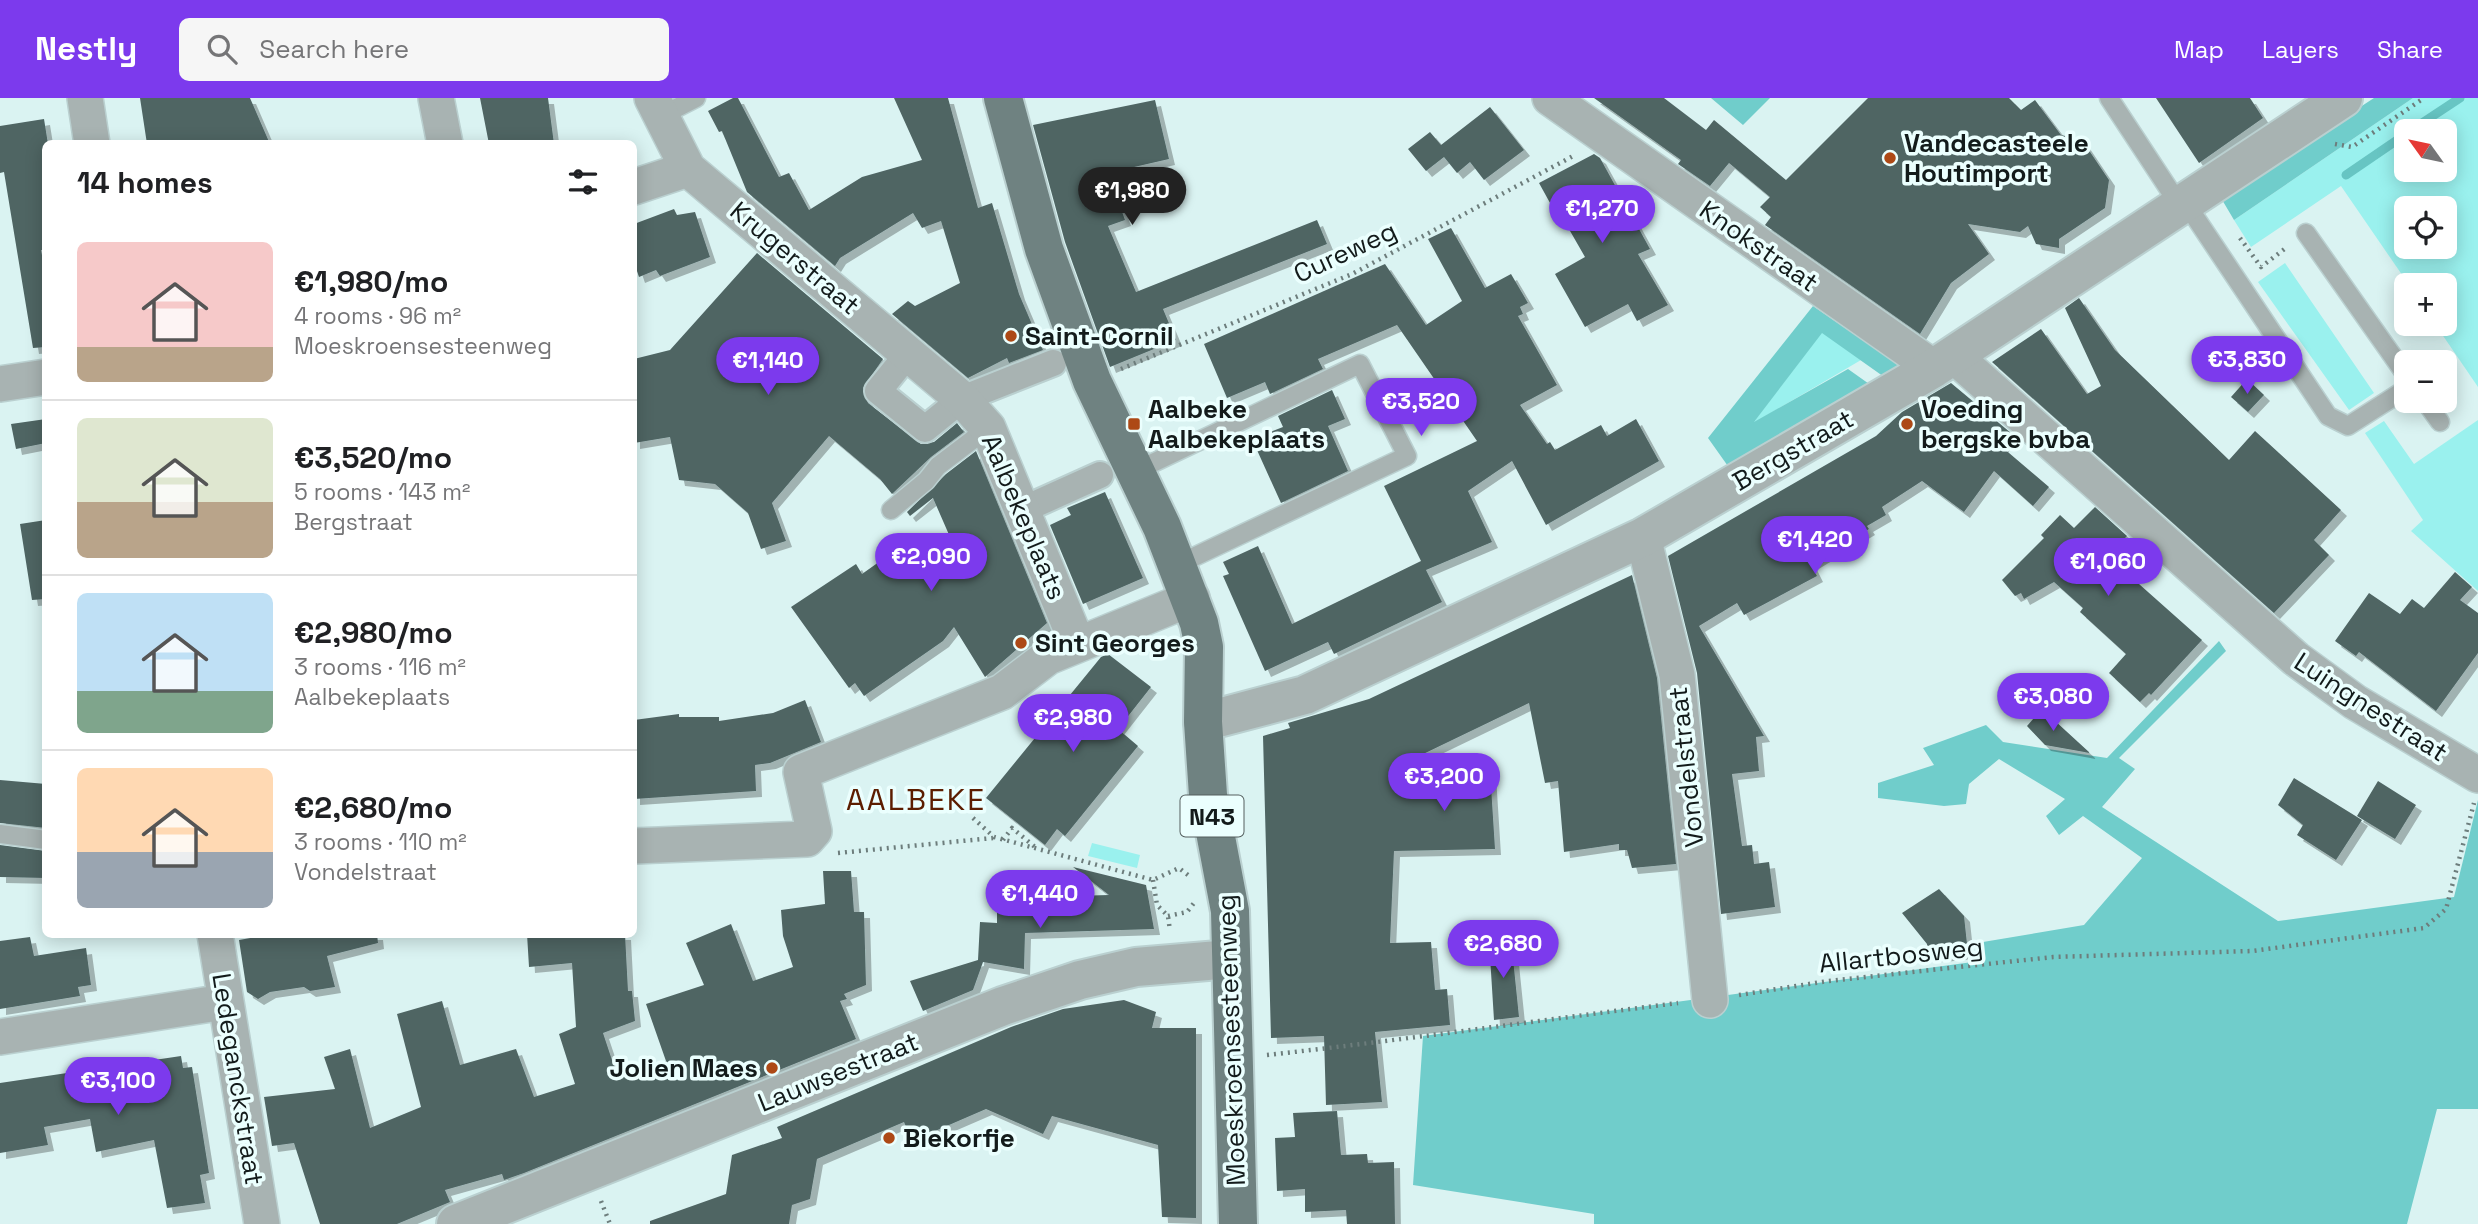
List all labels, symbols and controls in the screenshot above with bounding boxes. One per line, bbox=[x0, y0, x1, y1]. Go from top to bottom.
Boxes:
search box bbox=[179, 18, 669, 81]
text: Nestly bbox=[35, 28, 137, 70]
icon: search bbox=[203, 30, 241, 68]
text: Search here bbox=[259, 32, 409, 66]
text: Map bbox=[2174, 34, 2224, 65]
text: Layers bbox=[2262, 34, 2339, 65]
text: Share bbox=[2377, 34, 2443, 65]
north arrow bbox=[2394, 119, 2457, 182]
map controls bbox=[2394, 119, 2457, 413]
place label: Vandecasteele Houtimport bbox=[1904, 126, 2089, 190]
marker: Vandecasteele Houtimport bbox=[1882, 150, 1898, 166]
text: 14 homes bbox=[77, 163, 213, 202]
icon: filters bbox=[564, 163, 602, 201]
pin: €1,980 bbox=[1075, 167, 1189, 227]
text: €1,980 bbox=[1094, 175, 1170, 205]
pin: €1,270 bbox=[1545, 186, 1659, 245]
text: €1,270 bbox=[1565, 193, 1639, 223]
street label: Knokstraat bbox=[1693, 193, 1825, 299]
street label: Krugerstraat bbox=[723, 194, 867, 322]
button: locate bbox=[2394, 196, 2457, 259]
street label: Cureweg bbox=[1288, 213, 1402, 291]
text: €1,980/mo bbox=[294, 262, 448, 301]
icon: home bbox=[133, 270, 217, 354]
button: + bbox=[2394, 273, 2457, 336]
text: 4 rooms · 96 m² bbox=[294, 301, 461, 331]
place label: Saint-Cornil bbox=[1025, 319, 1174, 353]
marker: Saint-Cornil bbox=[1003, 328, 1019, 344]
text: Moeskroensesteenweg bbox=[294, 331, 552, 361]
pin: €3,830 bbox=[2190, 336, 2304, 396]
pin: €1,140 bbox=[711, 338, 825, 397]
text: €3,830 bbox=[2207, 344, 2287, 374]
text: €1,140 bbox=[732, 345, 804, 375]
button: − bbox=[2394, 350, 2457, 413]
pin: €3,520 bbox=[1364, 378, 1478, 438]
text: €3,520 bbox=[1382, 386, 1460, 416]
place label: Aalbeke Aalbekeplaats bbox=[1148, 392, 1325, 456]
place label: Voeding bergske bvba bbox=[1921, 392, 2090, 456]
street label: Bergstraat bbox=[1726, 402, 1860, 498]
marker: Aalbeke Aalbekeplaats bbox=[1126, 416, 1142, 432]
marker: Voeding bergske bvba bbox=[1899, 416, 1915, 432]
street label: Aalbekeplaats bbox=[974, 429, 1074, 605]
text: €3,520/mo bbox=[294, 438, 452, 477]
icon: home bbox=[133, 446, 217, 530]
text: 5 rooms · 143 m² bbox=[294, 477, 470, 507]
text: Bergstraat bbox=[294, 507, 413, 537]
pin: €1,420 bbox=[1758, 517, 1872, 576]
text: €1,420 bbox=[1777, 524, 1853, 554]
pin: €2,090 bbox=[874, 533, 988, 593]
pin: €1,060 bbox=[2051, 538, 2165, 598]
text: €2,090 bbox=[891, 541, 971, 571]
text: €1,060 bbox=[2070, 546, 2146, 576]
text: €2,980/mo bbox=[294, 613, 453, 652]
icon: home bbox=[133, 621, 217, 705]
place label: Sint Georges bbox=[1035, 626, 1195, 660]
marker: Sint Georges bbox=[1013, 635, 1029, 651]
street label: Luingnestraat bbox=[2288, 645, 2454, 769]
text: 3 rooms · 116 m² bbox=[294, 652, 466, 682]
pin: €3,080 bbox=[1996, 674, 2110, 733]
text: €3,080 bbox=[2013, 681, 2093, 711]
text: Aalbekeplaats bbox=[294, 682, 450, 712]
street label: Vondelstraat bbox=[1661, 685, 1711, 849]
pin: €2,980 bbox=[1016, 694, 1130, 754]
text: €2,980 bbox=[1034, 702, 1112, 732]
pin: €3,200 bbox=[1387, 754, 1501, 813]
text: €3,200 bbox=[1404, 761, 1484, 791]
district label: AALBEKE bbox=[846, 780, 986, 819]
text: €2,680/mo bbox=[294, 788, 452, 827]
icon: home bbox=[133, 796, 217, 880]
road number: N43 bbox=[1180, 796, 1244, 836]
text: 3 rooms · 110 m² bbox=[294, 827, 467, 857]
text: Vondelstraat bbox=[294, 857, 437, 887]
pin: €1,440 bbox=[983, 870, 1097, 930]
text: €1,440 bbox=[1002, 878, 1078, 908]
street label: Moeskroensesteenweg bbox=[1209, 894, 1253, 1186]
pin: €2,680 bbox=[1446, 920, 1560, 980]
text: €2,680 bbox=[1464, 928, 1542, 958]
street label: Allartbosweg bbox=[1817, 929, 1985, 981]
street label: Ledeganckstraat bbox=[204, 971, 272, 1187]
street label: Lauwsestraat bbox=[753, 1024, 923, 1120]
place label: Jolien Maes bbox=[609, 1051, 758, 1085]
pin: €3,100 bbox=[61, 1058, 175, 1117]
marker: Jolien Maes bbox=[764, 1060, 780, 1076]
text: €3,100 bbox=[80, 1065, 156, 1095]
place label: Biekorfje bbox=[903, 1121, 1015, 1155]
marker: Biekorfje bbox=[881, 1130, 897, 1146]

